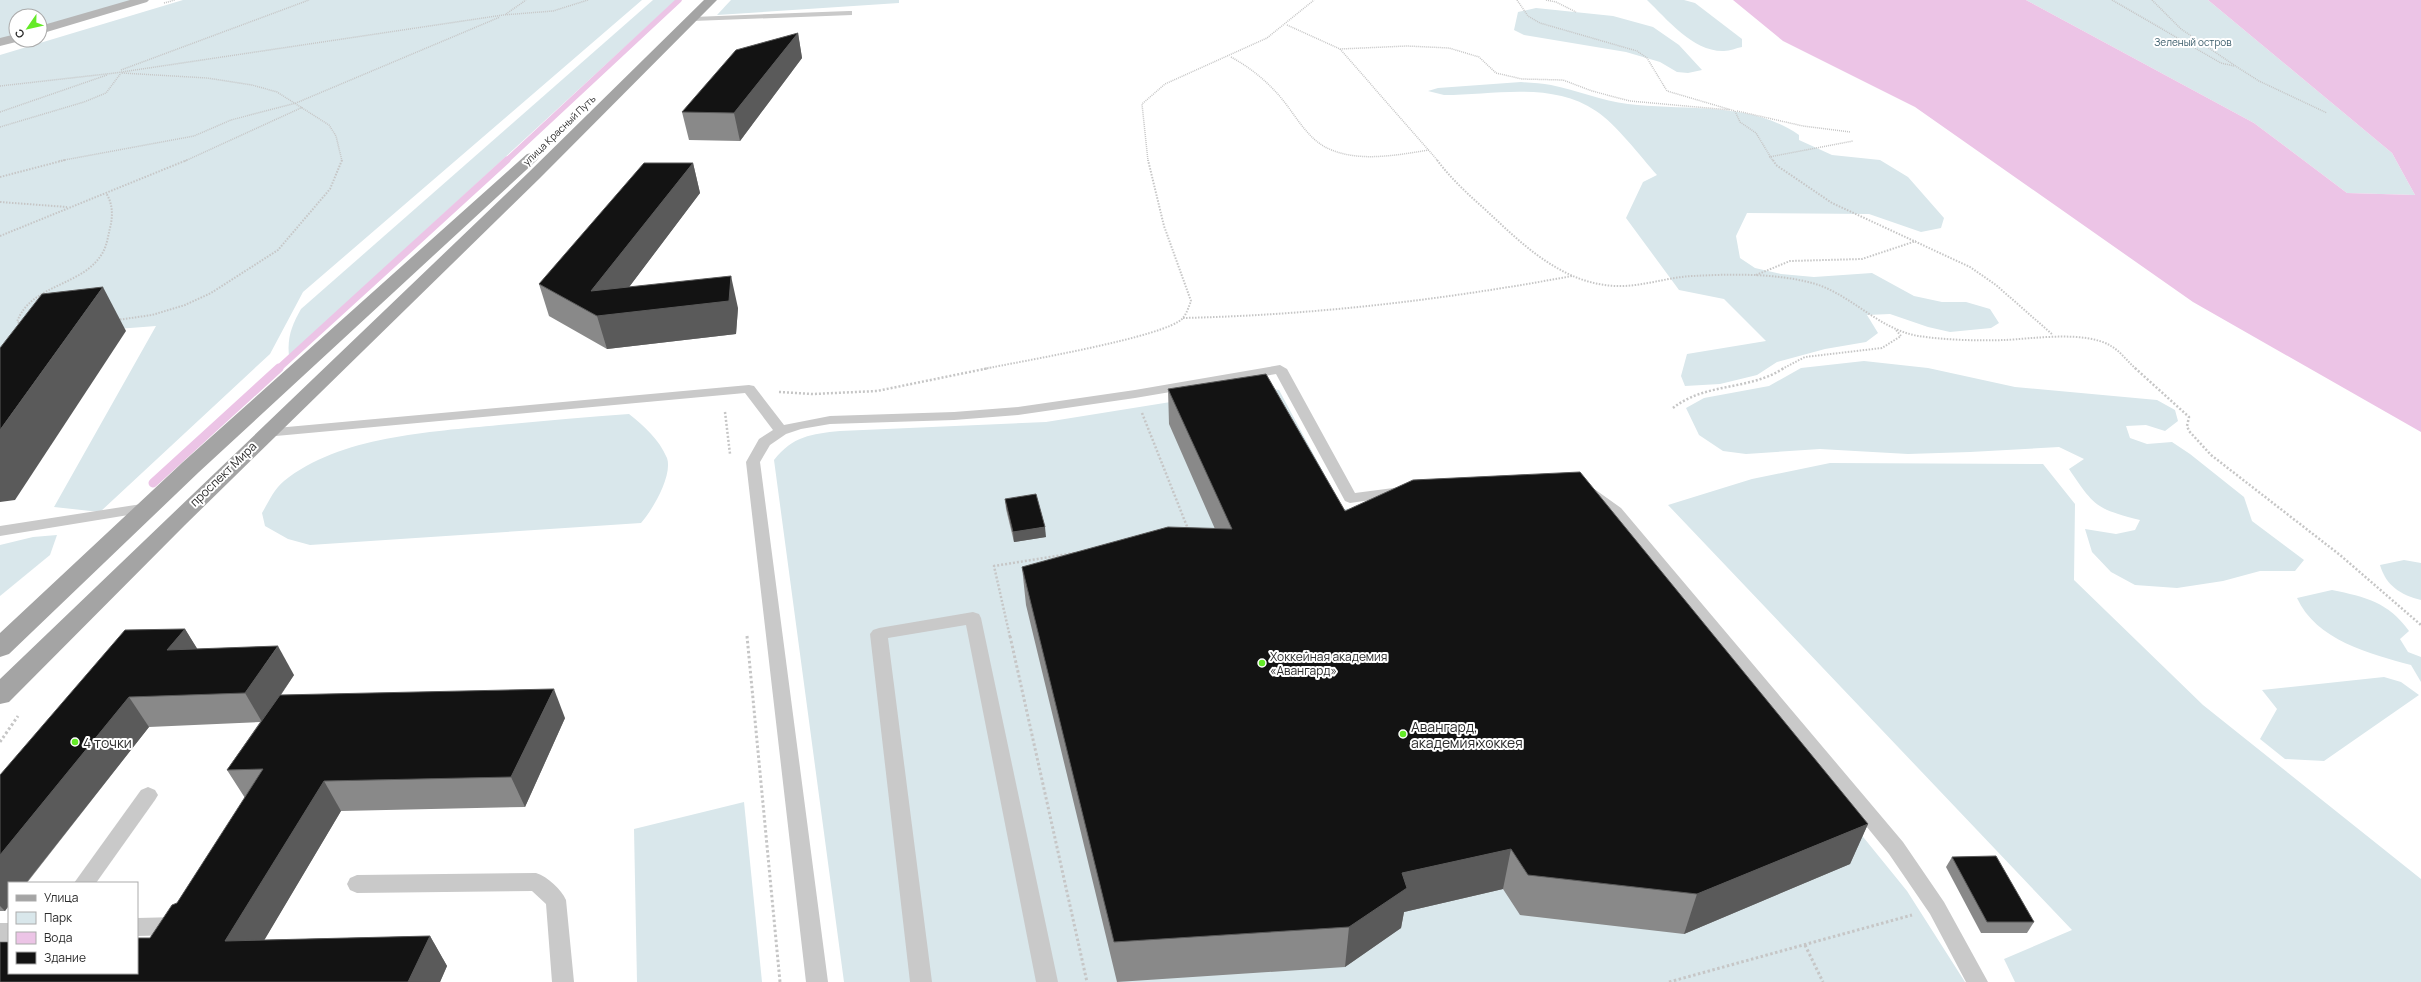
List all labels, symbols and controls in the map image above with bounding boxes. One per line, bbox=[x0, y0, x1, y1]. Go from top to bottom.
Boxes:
north arrow bbox=[8, 8, 48, 48]
text: С bbox=[11, 26, 28, 41]
park label: Зеленый остров bbox=[2154, 35, 2232, 49]
street label: улица Красный Путь bbox=[520, 92, 598, 168]
street label: проспект Мира bbox=[186, 438, 260, 510]
place label: Хоккейная академия «Авангард» bbox=[1270, 648, 1387, 679]
marker: Хоккейная академия «Авангард» bbox=[1257, 658, 1267, 668]
place label: Авангард, академия хоккея bbox=[1411, 717, 1523, 752]
marker: Авангард, академия хоккея bbox=[1398, 729, 1408, 739]
place label: 4 точки bbox=[83, 733, 132, 752]
marker: 4 точки bbox=[70, 737, 80, 747]
legend bbox=[8, 882, 138, 974]
text: Улица bbox=[44, 889, 78, 906]
text: Парк bbox=[44, 909, 73, 926]
text: Вода bbox=[44, 929, 72, 946]
text: Здание bbox=[44, 949, 86, 966]

